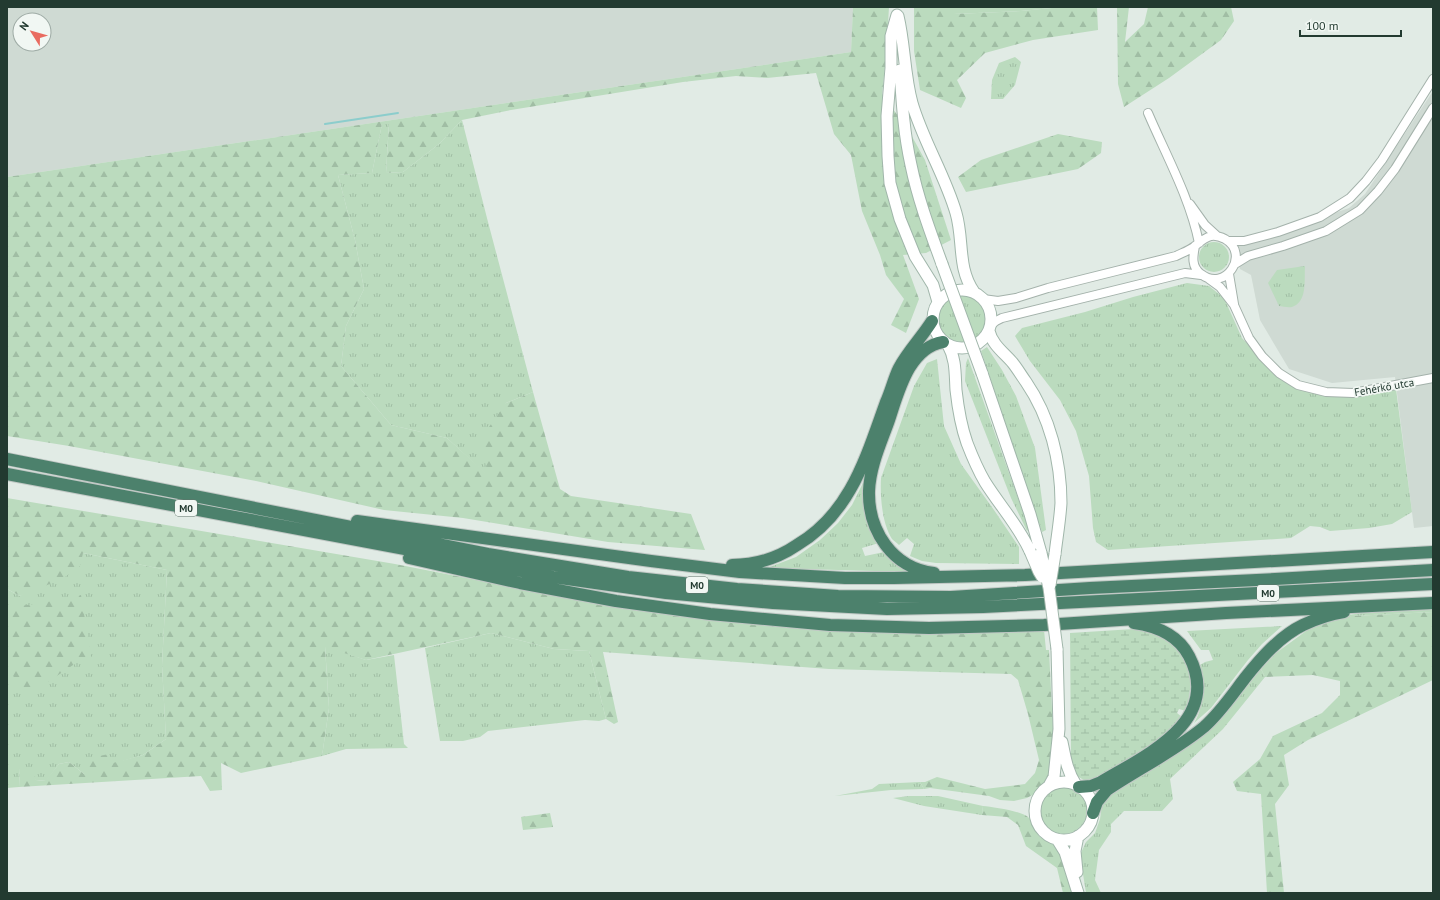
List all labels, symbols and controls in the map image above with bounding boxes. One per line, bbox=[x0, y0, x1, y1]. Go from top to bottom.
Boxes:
north arrow bbox=[12, 12, 52, 52]
scale bar bbox=[1300, 12, 1401, 38]
text: 100 m bbox=[1306, 18, 1339, 33]
text: N bbox=[16, 19, 32, 33]
street label: Fehérkő utca bbox=[1353, 375, 1415, 399]
road number: M0 bbox=[175, 500, 197, 516]
road number: M0 bbox=[686, 577, 708, 593]
road number: M0 bbox=[1257, 585, 1279, 601]

